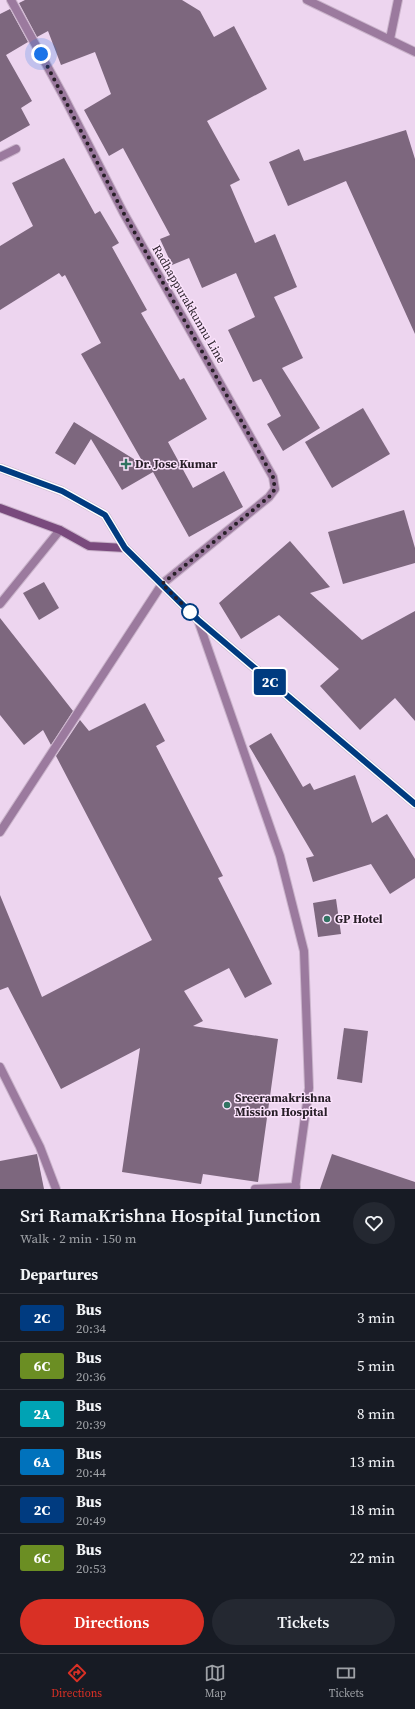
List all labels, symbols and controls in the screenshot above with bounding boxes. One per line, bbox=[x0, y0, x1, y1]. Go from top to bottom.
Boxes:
your location bbox=[31, 44, 51, 64]
street label: Radhappurakkunnu Line bbox=[149, 242, 229, 366]
place label: Dr. Jose Kumar bbox=[135, 456, 218, 472]
marker: Dr. Jose Kumar bbox=[120, 458, 132, 470]
unlabelled marker bbox=[181, 603, 199, 621]
line badge: 2C bbox=[252, 669, 288, 695]
text: 2C bbox=[262, 672, 278, 692]
place label: GP Hotel bbox=[335, 911, 383, 927]
marker: GP Hotel bbox=[322, 914, 332, 924]
place label: Sreeramakrishna Mission Hospital bbox=[235, 1090, 332, 1120]
marker: Sreeramakrishna Mission Hospital bbox=[222, 1100, 232, 1110]
text: Sri RamaKrishna Hospital Junction bbox=[20, 1202, 321, 1228]
button: heart bbox=[353, 1202, 395, 1244]
text: Walk · 2 min · 150 m bbox=[20, 1230, 136, 1247]
text: Departures bbox=[20, 1264, 98, 1285]
text: Bus bbox=[76, 1299, 102, 1320]
text: 3 min bbox=[357, 1307, 395, 1328]
text: 2C bbox=[34, 1308, 50, 1328]
text: 20:34 bbox=[76, 1320, 106, 1337]
text: Bus bbox=[76, 1347, 102, 1368]
text: 5 min bbox=[357, 1355, 395, 1376]
text: 6C bbox=[34, 1356, 50, 1376]
text: 20:36 bbox=[76, 1368, 106, 1385]
text: Bus bbox=[76, 1395, 102, 1416]
text: 8 min bbox=[357, 1403, 395, 1424]
text: 2A bbox=[33, 1404, 51, 1424]
text: 20:39 bbox=[76, 1416, 106, 1433]
text: Bus bbox=[76, 1443, 102, 1464]
text: 13 min bbox=[349, 1451, 395, 1472]
text: 6A bbox=[33, 1452, 51, 1472]
text: 20:44 bbox=[76, 1464, 106, 1481]
text: Bus bbox=[76, 1491, 102, 1512]
text: 18 min bbox=[349, 1499, 395, 1520]
text: 2C bbox=[34, 1500, 50, 1520]
text: 20:49 bbox=[76, 1512, 106, 1529]
text: Bus bbox=[76, 1539, 102, 1560]
text: 22 min bbox=[349, 1547, 395, 1568]
text: 6C bbox=[34, 1548, 50, 1568]
text: 20:53 bbox=[76, 1560, 106, 1577]
button: Directions bbox=[20, 1599, 204, 1645]
button: Tickets bbox=[212, 1599, 395, 1645]
tab: Directions bbox=[51, 1662, 102, 1701]
tab: Map bbox=[204, 1662, 226, 1701]
tab: Tickets bbox=[329, 1662, 364, 1701]

